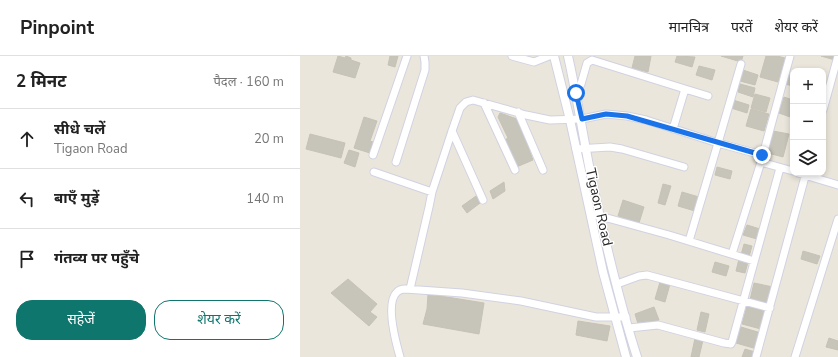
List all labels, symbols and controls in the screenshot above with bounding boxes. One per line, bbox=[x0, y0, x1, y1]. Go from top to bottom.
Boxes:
text: Pinpoint bbox=[20, 15, 94, 41]
text: मानचित्र bbox=[669, 18, 709, 37]
text: परतें bbox=[731, 18, 753, 37]
text: शेयर करें bbox=[775, 18, 818, 37]
map controls bbox=[790, 68, 826, 176]
button: + bbox=[790, 68, 826, 104]
text: 2 मिनट bbox=[16, 70, 66, 93]
text: पैदल · 160 m bbox=[213, 73, 284, 91]
route start bbox=[567, 84, 585, 102]
button: − bbox=[790, 104, 826, 140]
text: सीधे चलें bbox=[54, 119, 105, 139]
icon: ahead bbox=[16, 128, 38, 150]
text: 20 m bbox=[254, 130, 284, 148]
text: Tigaon Road bbox=[54, 140, 128, 158]
button: layers bbox=[790, 140, 826, 176]
route end bbox=[753, 146, 771, 164]
street label: Tigaon Road bbox=[581, 166, 617, 248]
icon: left bbox=[16, 188, 38, 210]
text: बाएँ मुड़ें bbox=[54, 188, 99, 208]
text: 140 m bbox=[246, 190, 284, 208]
icon: arrive bbox=[16, 248, 38, 270]
text: गंतव्य पर पहुँचे bbox=[54, 248, 139, 268]
button: सहेजें bbox=[16, 300, 146, 340]
button: शेयर करें bbox=[154, 300, 284, 340]

